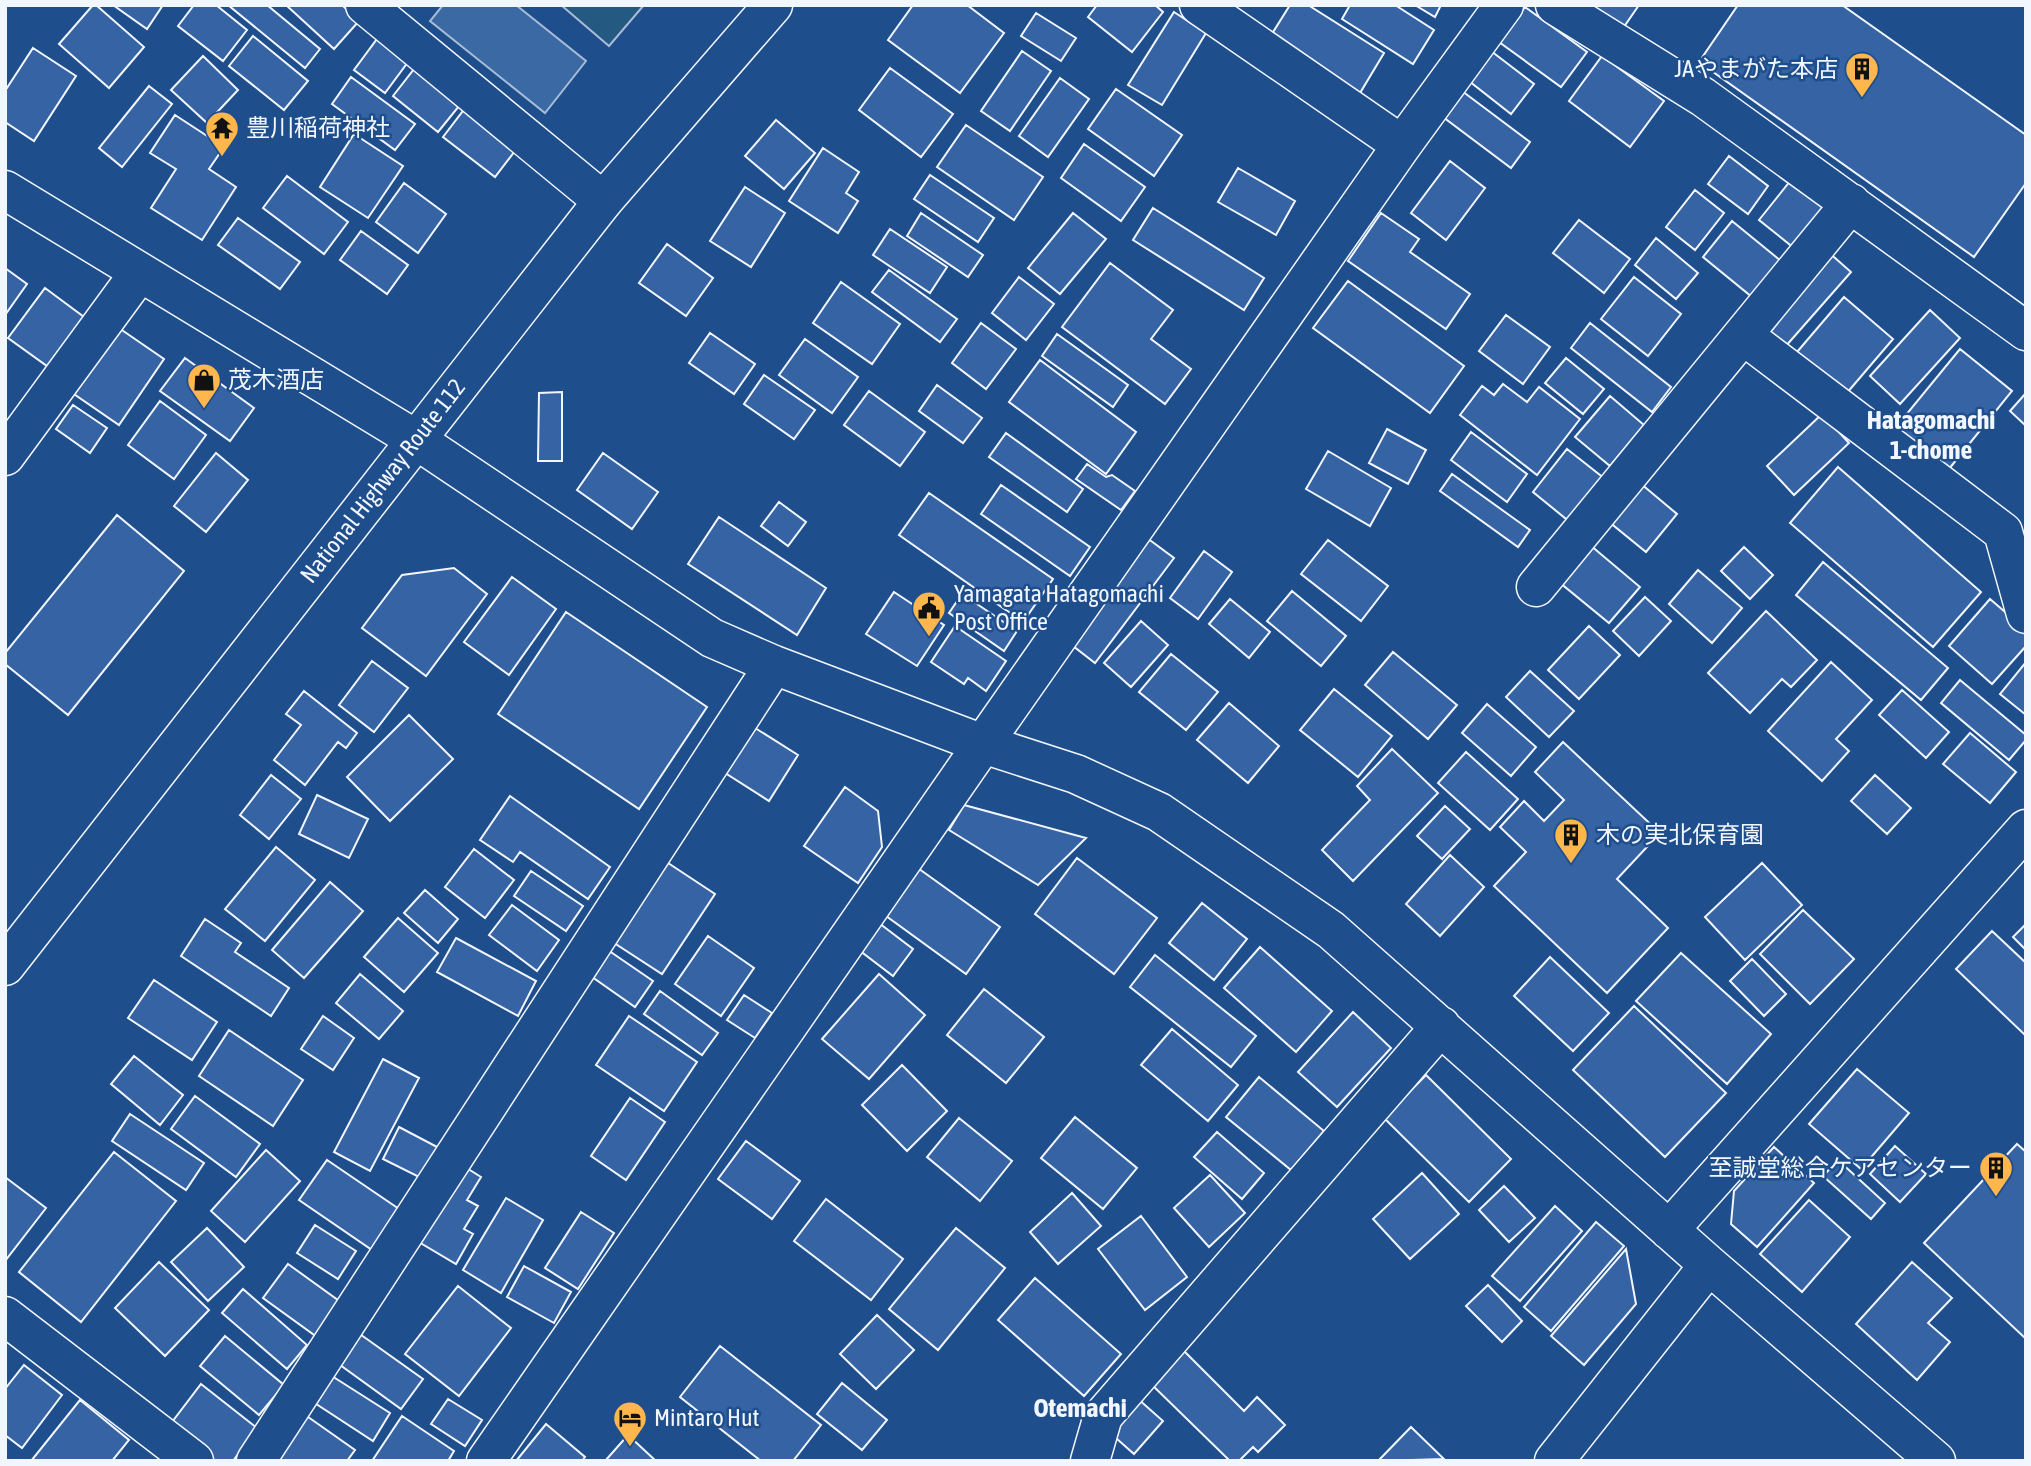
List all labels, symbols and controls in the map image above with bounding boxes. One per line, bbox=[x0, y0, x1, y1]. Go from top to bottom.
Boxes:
building icon: JAやまがた本店 bbox=[1843, 50, 1881, 99]
place label: JAやまがた本店 bbox=[1675, 55, 1838, 82]
temple icon: 豊川稲荷神社 bbox=[203, 109, 241, 158]
place label: 豊川稲荷神社 bbox=[246, 114, 390, 141]
shop icon: 茂木酒店 bbox=[185, 361, 223, 410]
place label: 茂木酒店 bbox=[228, 366, 324, 393]
street label: National Highway Route 112 bbox=[295, 374, 470, 588]
district label: Hatagomachi 1-chome bbox=[1867, 405, 1995, 465]
place label: Yamagata Hatagomachi Post Office bbox=[954, 580, 1164, 635]
public building icon: Yamagata Hatagomachi Post Office bbox=[910, 589, 948, 638]
building icon: 木の実北保育園 bbox=[1552, 816, 1590, 865]
place label: 木の実北保育園 bbox=[1596, 821, 1764, 848]
building icon: 至誠堂総合ケアセンター bbox=[1977, 1149, 2015, 1198]
place label: 至誠堂総合ケアセンター bbox=[1708, 1154, 1972, 1181]
district label: Otemachi bbox=[1033, 1393, 1127, 1423]
hotel icon: Mintaro Hut bbox=[611, 1399, 649, 1448]
place label: Mintaro Hut bbox=[654, 1404, 759, 1431]

